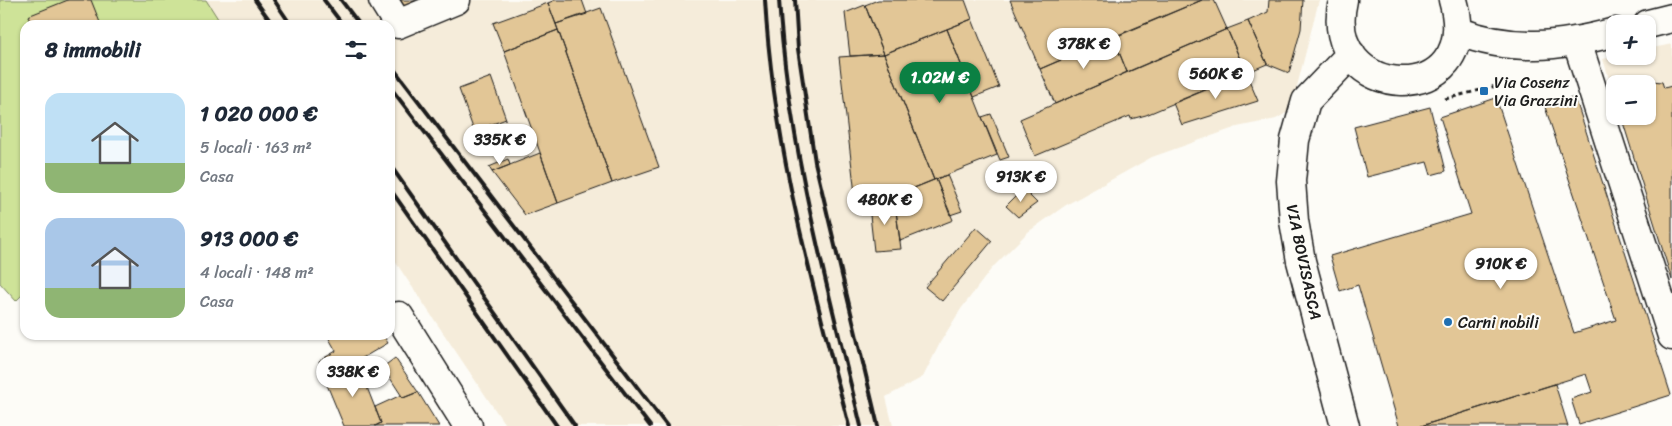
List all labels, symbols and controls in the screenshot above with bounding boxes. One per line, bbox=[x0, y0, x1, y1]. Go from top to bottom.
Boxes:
map controls bbox=[1606, 15, 1656, 125]
button: + bbox=[1606, 15, 1656, 65]
pin: 378K € bbox=[1043, 28, 1125, 70]
text: 378K € bbox=[1058, 29, 1110, 58]
text: 8 immobili bbox=[45, 31, 141, 69]
icon: filters bbox=[342, 36, 370, 64]
pin: 560K € bbox=[1175, 58, 1257, 100]
text: 560K € bbox=[1189, 59, 1243, 88]
pin: 1.02M € bbox=[894, 62, 986, 104]
text: 1.02M € bbox=[911, 63, 969, 92]
place label: Via Cosenz Via Grazzini bbox=[1494, 68, 1578, 115]
button: − bbox=[1606, 75, 1656, 125]
marker: Via Cosenz Via Grazzini bbox=[1478, 85, 1490, 97]
text: 1 020 000 € bbox=[200, 95, 318, 133]
icon: home bbox=[85, 113, 145, 173]
pin: 335K € bbox=[459, 124, 541, 166]
text: 335K € bbox=[474, 125, 526, 154]
text: 5 locali · 163 m² bbox=[200, 133, 312, 162]
pin: 913K € bbox=[980, 160, 1062, 203]
text: Casa bbox=[200, 162, 233, 191]
text: 913K € bbox=[996, 162, 1046, 191]
pin: 480K € bbox=[844, 184, 926, 226]
text: 480K € bbox=[858, 185, 912, 214]
street label: VIA BOVISASCA bbox=[1278, 202, 1330, 322]
text: 913 000 € bbox=[200, 220, 298, 258]
icon: home bbox=[85, 238, 145, 298]
pin: 910K € bbox=[1460, 248, 1542, 290]
text: 910K € bbox=[1475, 249, 1527, 278]
text: 4 locali · 148 m² bbox=[200, 258, 314, 287]
text: Casa bbox=[200, 287, 233, 316]
place label: Carni nobili bbox=[1458, 308, 1539, 337]
marker: Carni nobili bbox=[1442, 316, 1454, 328]
pin: 338K € bbox=[312, 356, 394, 398]
text: 338K € bbox=[327, 357, 379, 386]

